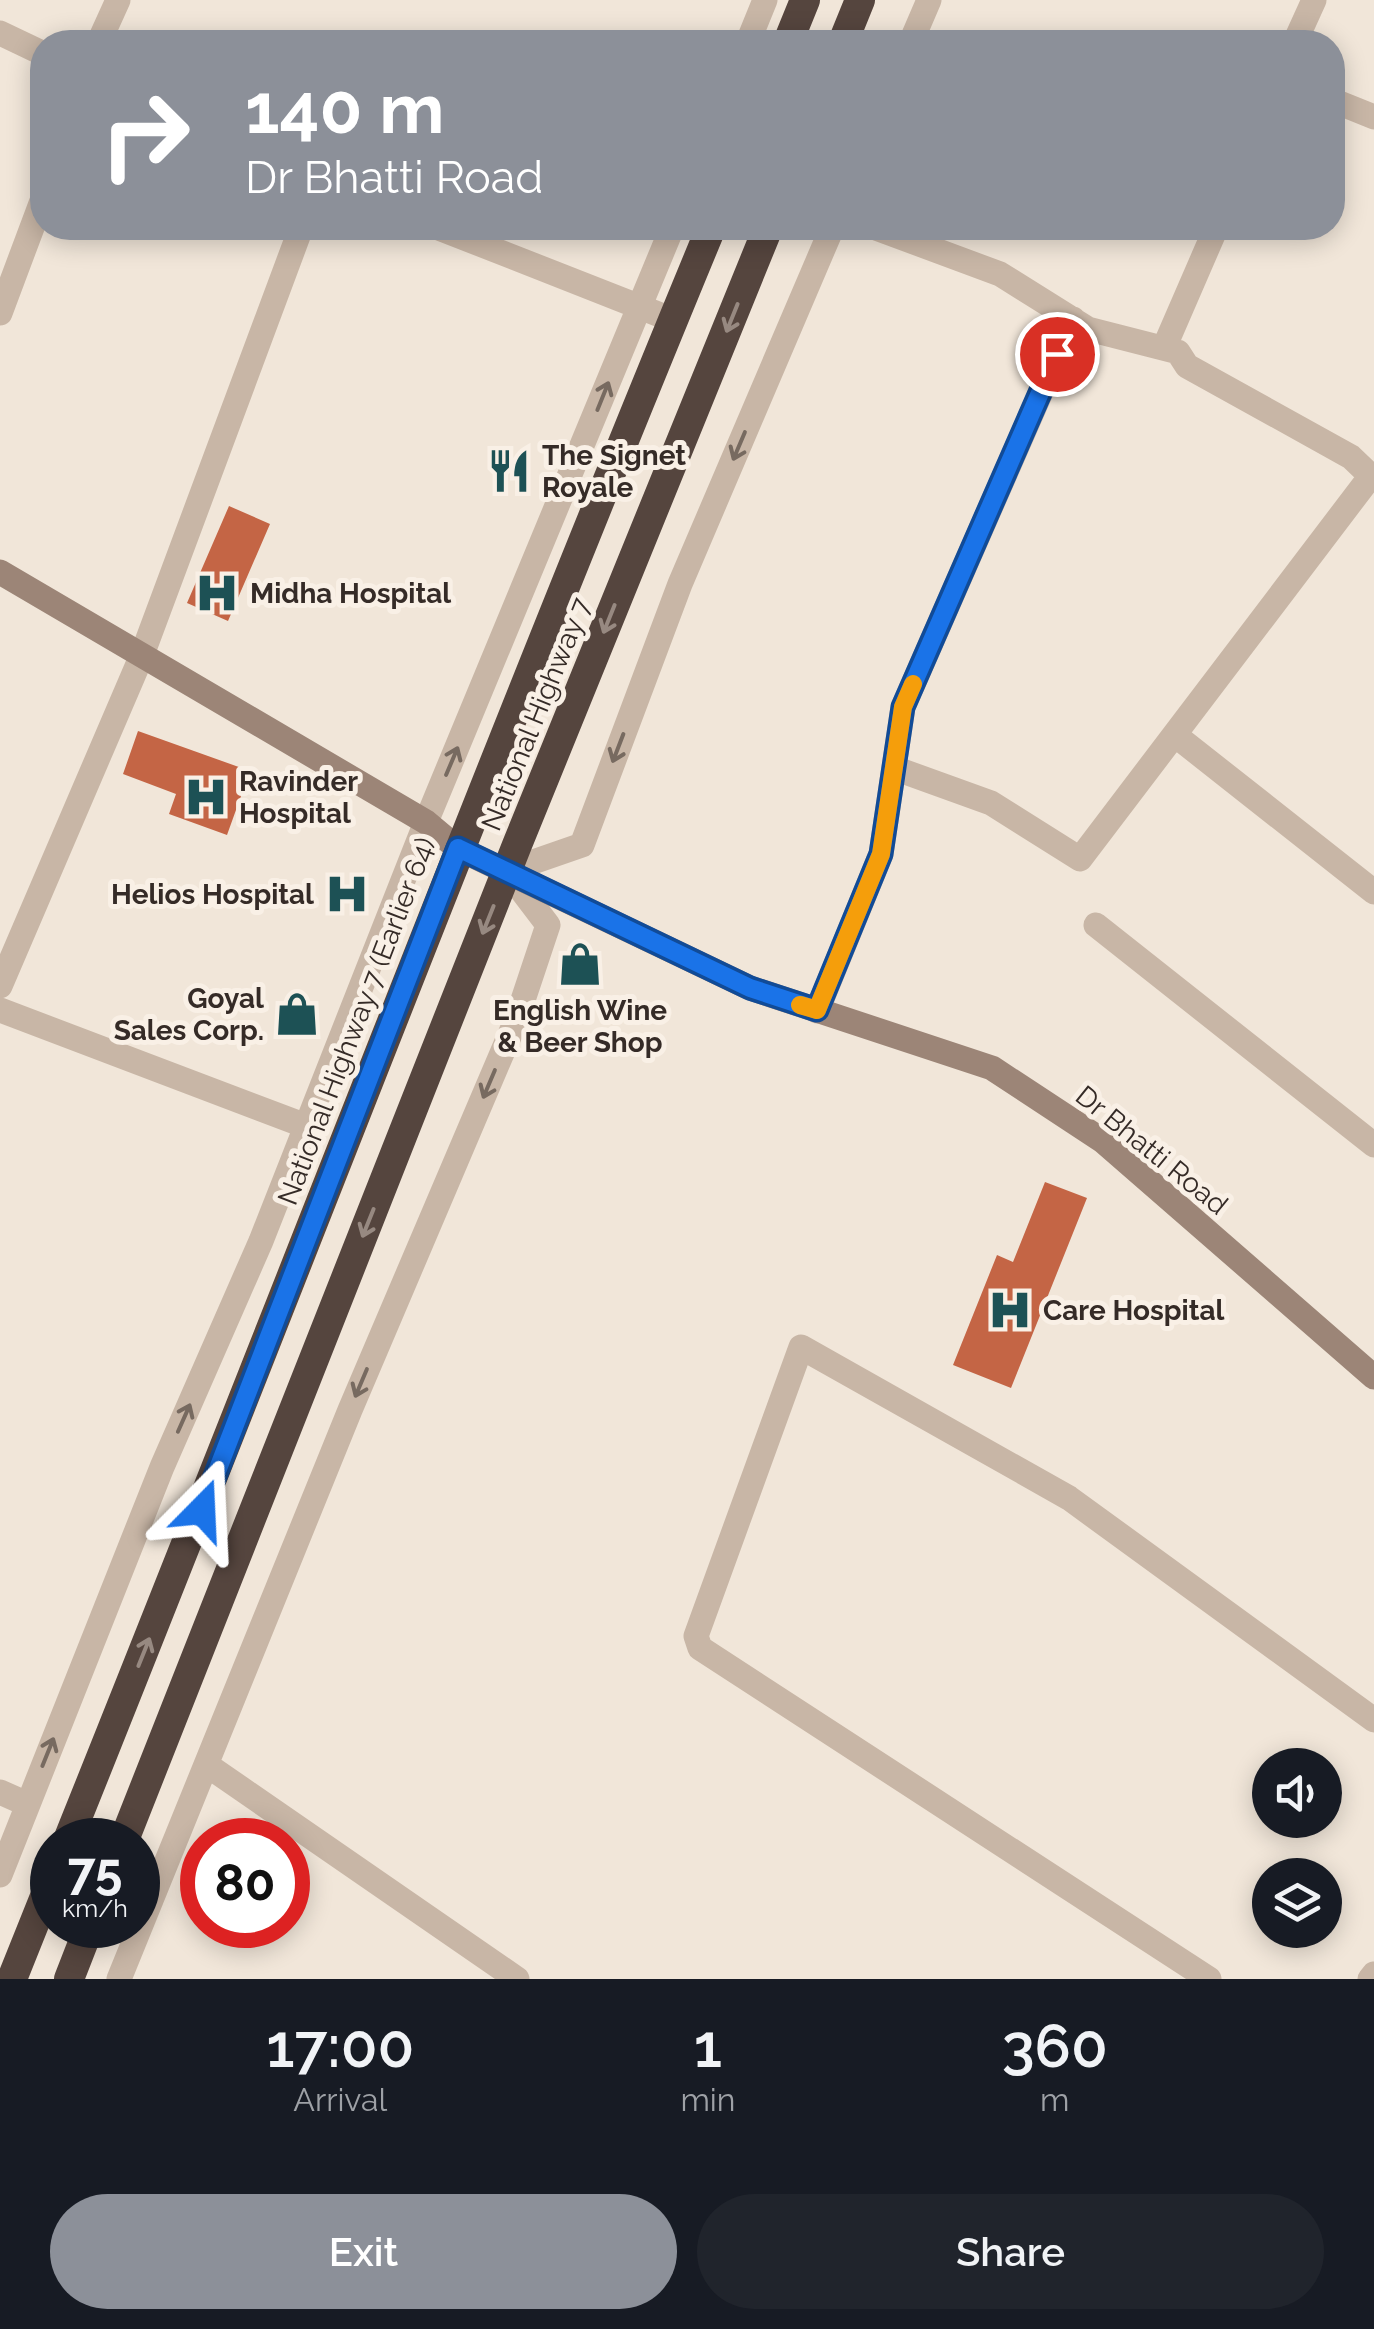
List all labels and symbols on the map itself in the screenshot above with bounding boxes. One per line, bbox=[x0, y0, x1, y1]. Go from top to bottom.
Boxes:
one-way arrow bbox=[721, 302, 739, 333]
pin bbox=[1015, 312, 1100, 397]
one-way arrow bbox=[596, 382, 614, 412]
one-way arrow bbox=[729, 430, 747, 461]
place label: The Signet Royale bbox=[542, 439, 686, 504]
restaurant icon: The Signet Royale bbox=[485, 447, 533, 495]
hospital icon: Midha Hospital bbox=[193, 569, 241, 617]
place label: Midha Hospital bbox=[250, 577, 451, 610]
street label: National Highway 7 bbox=[475, 593, 598, 835]
one-way arrow bbox=[599, 603, 617, 634]
one-way arrow bbox=[608, 731, 626, 762]
one-way arrow bbox=[444, 746, 462, 777]
place label: Ravinder Hospital bbox=[239, 765, 358, 830]
hospital icon: Ravinder Hospital bbox=[182, 773, 230, 821]
street label: National Highway 7 (Earlier 64) bbox=[271, 833, 442, 1210]
hospital icon: Helios Hospital bbox=[323, 870, 371, 918]
place label: Helios Hospital bbox=[111, 878, 314, 911]
one-way arrow bbox=[477, 905, 495, 935]
shop icon: English Wine & Beer Shop bbox=[556, 940, 604, 988]
place label: Goyal Sales Corp. bbox=[114, 982, 264, 1047]
shop icon: Goyal Sales Corp. bbox=[273, 990, 321, 1038]
place label: English Wine & Beer Shop bbox=[493, 994, 667, 1059]
one-way arrow bbox=[479, 1068, 497, 1099]
street label: Dr Bhatti Road bbox=[1069, 1079, 1234, 1222]
one-way arrow bbox=[358, 1206, 376, 1237]
hospital icon: Care Hospital bbox=[986, 1286, 1034, 1334]
place label: Care Hospital bbox=[1043, 1294, 1225, 1327]
one-way arrow bbox=[351, 1367, 369, 1398]
one-way arrow bbox=[176, 1404, 194, 1434]
position arrow bbox=[150, 1458, 254, 1562]
one-way arrow bbox=[136, 1637, 154, 1668]
one-way arrow bbox=[40, 1737, 58, 1768]
speed limit sign: 80 bbox=[180, 1818, 310, 1948]

